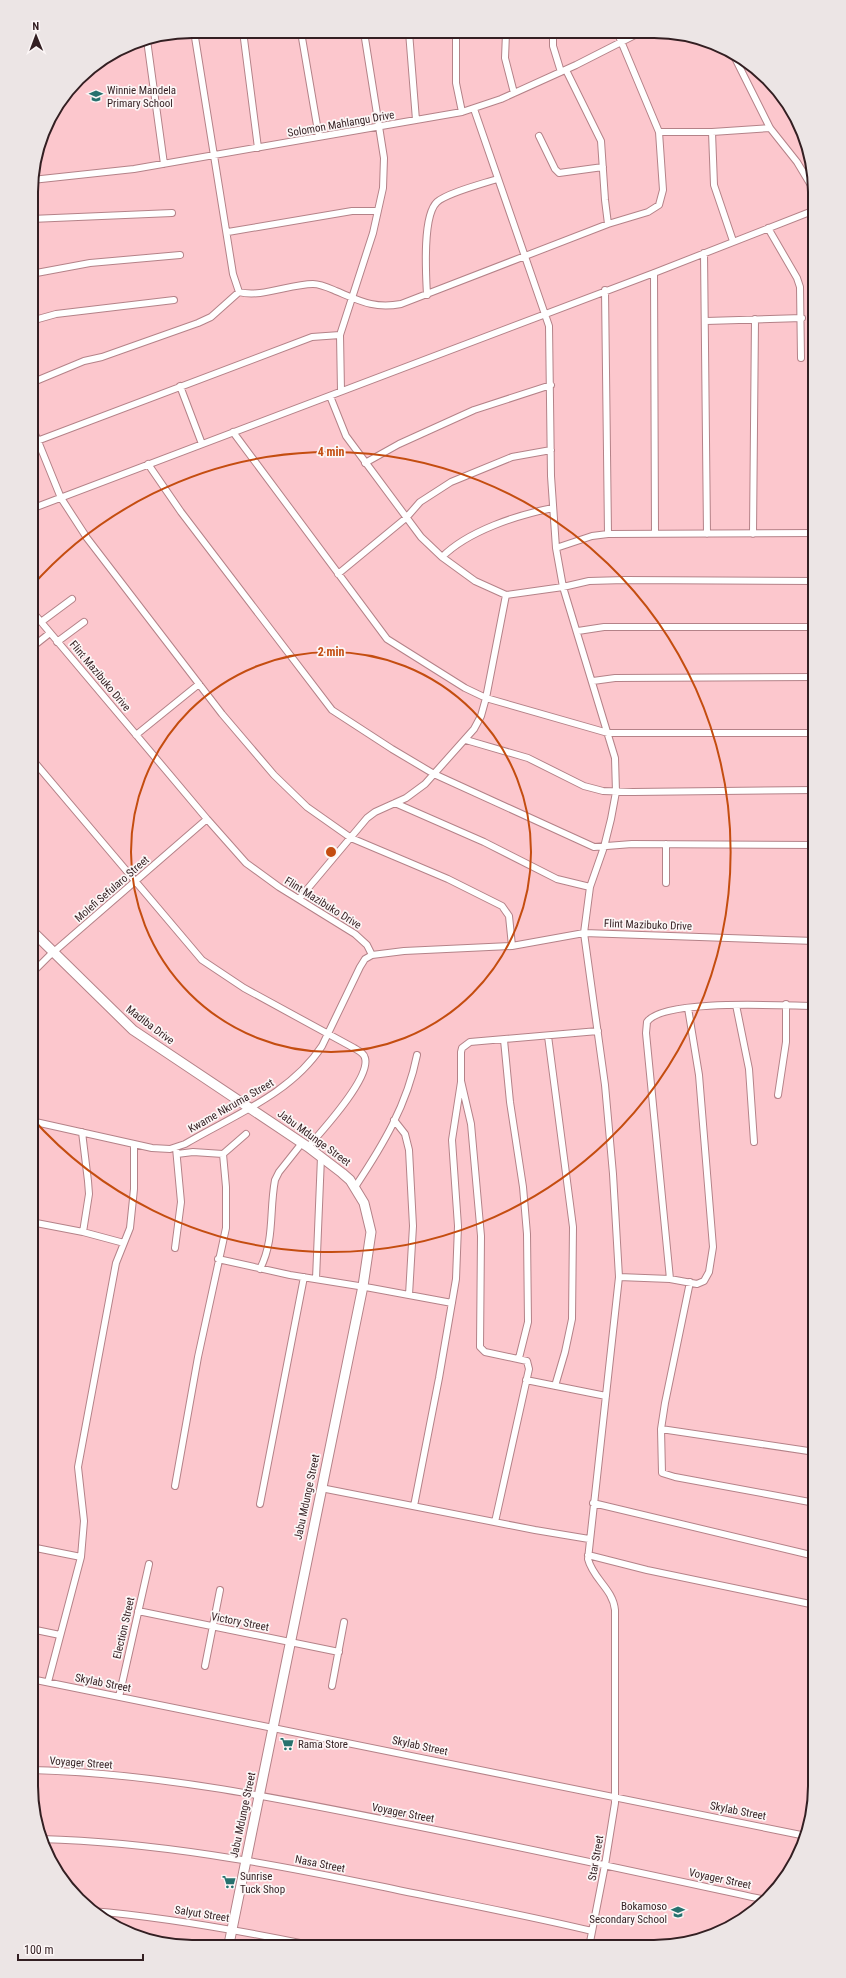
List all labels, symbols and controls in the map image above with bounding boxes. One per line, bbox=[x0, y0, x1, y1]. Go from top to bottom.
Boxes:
north arrow bbox=[16, 16, 56, 56]
text: N bbox=[32, 20, 40, 33]
place label: Winnie Mandela Primary School bbox=[107, 84, 176, 110]
school or university icon: Winnie Mandela Primary School bbox=[88, 88, 104, 104]
street label: Solomon Mahlangu Drive bbox=[287, 108, 395, 140]
text: 4 min bbox=[318, 445, 344, 459]
street label: Flint Mazibuko Drive bbox=[67, 638, 133, 714]
text: 2 min bbox=[318, 645, 344, 659]
centre of rings bbox=[324, 845, 338, 859]
street label: Molefi Sefularo Street bbox=[72, 853, 152, 925]
street label: Flint Mazibuko Drive bbox=[282, 874, 364, 932]
street label: Flint Mazibuko Drive bbox=[604, 917, 692, 933]
street label: Madiba Drive bbox=[123, 1003, 177, 1047]
street label: Kwame Nkruma Street bbox=[186, 1076, 276, 1136]
street label: Jabu Mdunge Street bbox=[275, 1107, 353, 1169]
street label: Jabu Mdunge Street bbox=[292, 1453, 322, 1541]
street label: Election Street bbox=[111, 1596, 137, 1660]
street label: Victory Street bbox=[210, 1610, 270, 1634]
street label: Skylab Street bbox=[74, 1671, 132, 1695]
street label: Skylab Street bbox=[391, 1734, 449, 1758]
supermarket icon: Rama Store bbox=[279, 1736, 295, 1752]
place label: Rama Store bbox=[298, 1738, 348, 1751]
street label: Voyager Street bbox=[49, 1754, 113, 1772]
street label: Jabu Mdunge Street bbox=[228, 1771, 258, 1859]
street label: Skylab Street bbox=[709, 1799, 767, 1823]
street label: Voyager Street bbox=[371, 1801, 435, 1825]
street label: Star Street bbox=[586, 1834, 606, 1882]
street label: Nasa Street bbox=[294, 1853, 346, 1875]
street label: Voyager Street bbox=[688, 1866, 752, 1892]
place label: Sunrise Tuck Shop bbox=[240, 1870, 285, 1896]
supermarket icon: Sunrise Tuck Shop bbox=[221, 1874, 237, 1890]
place label: Bokamoso Secondary School bbox=[589, 1900, 667, 1926]
street label: Salyut Street bbox=[174, 1903, 230, 1925]
school or university icon: Bokamoso Secondary School bbox=[670, 1904, 686, 1920]
scale bar bbox=[18, 1936, 143, 1962]
text: 100 m bbox=[24, 1943, 54, 1957]

